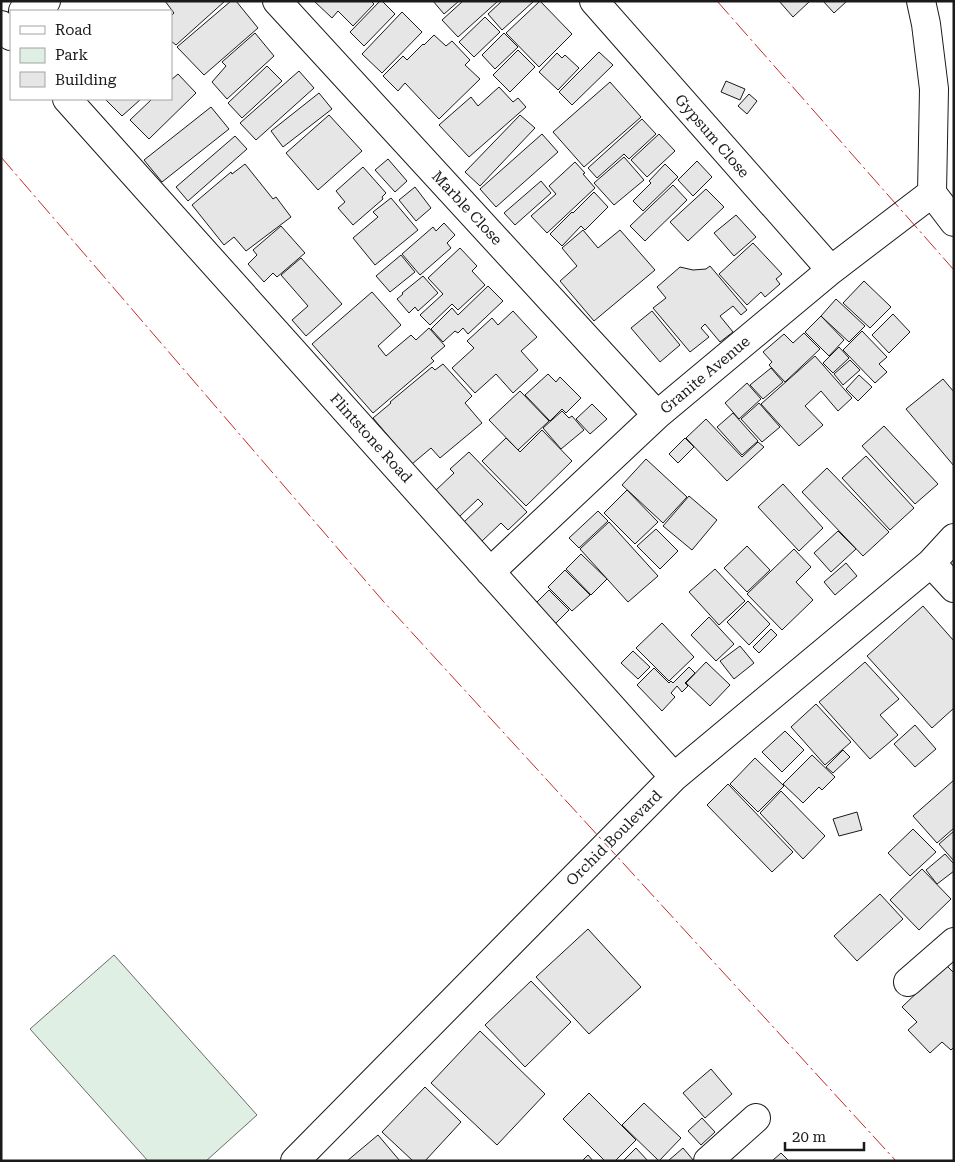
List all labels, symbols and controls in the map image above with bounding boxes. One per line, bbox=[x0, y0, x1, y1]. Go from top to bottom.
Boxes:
legend bbox=[10, 10, 172, 100]
text: Road bbox=[55, 21, 92, 39]
text: Park bbox=[55, 46, 89, 64]
text: Building bbox=[55, 71, 117, 89]
street label: Gypsum Close bbox=[671, 91, 753, 181]
street label: Marble Close bbox=[428, 167, 506, 249]
street label: Granite Avenue bbox=[656, 332, 754, 418]
street label: Flintstone Road bbox=[326, 390, 416, 487]
street label: Orchid Boulevard bbox=[562, 786, 666, 890]
scale bar bbox=[785, 1120, 864, 1152]
text: 20 m bbox=[792, 1128, 827, 1146]

